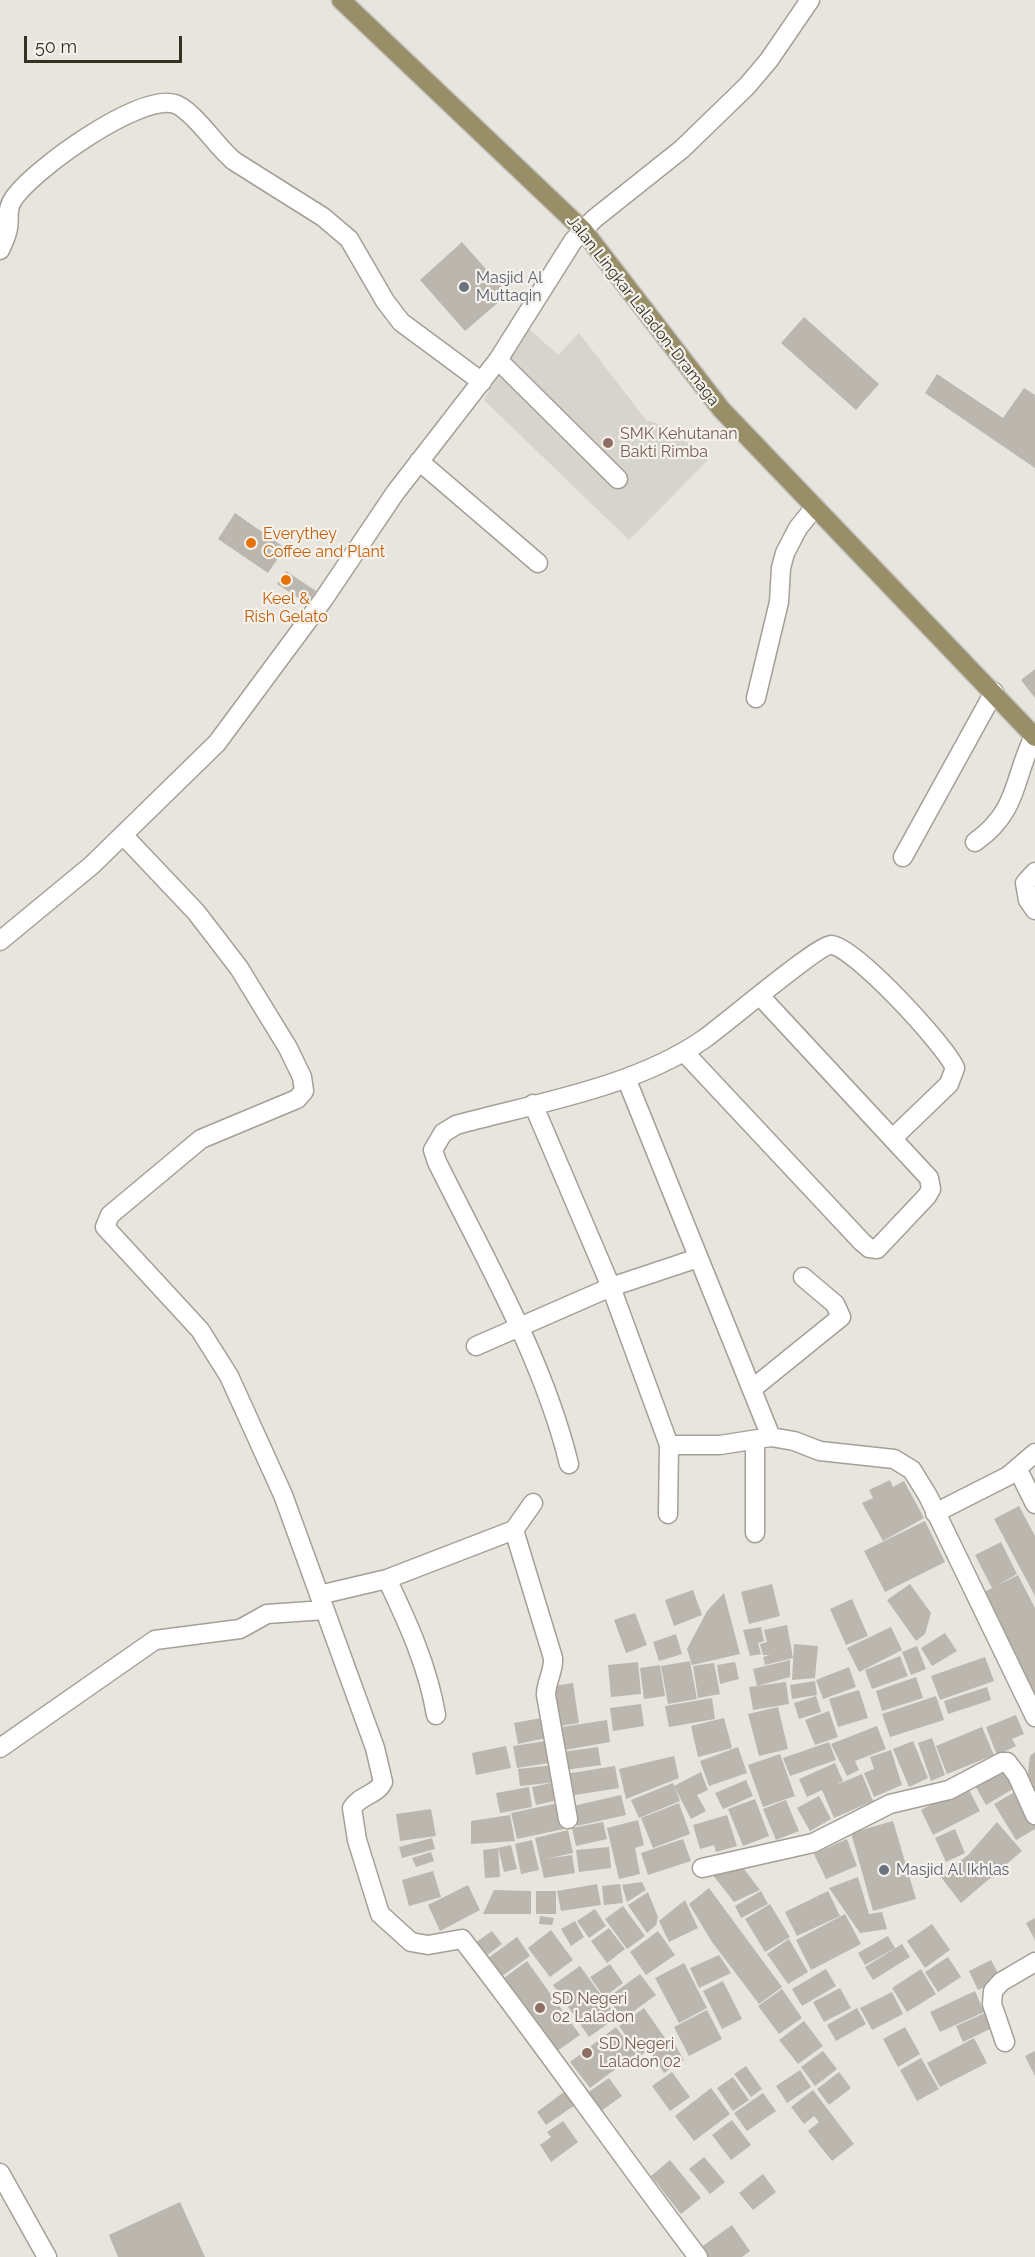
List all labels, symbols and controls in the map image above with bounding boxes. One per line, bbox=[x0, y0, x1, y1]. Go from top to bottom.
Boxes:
scale bar bbox=[27, 24, 184, 62]
text: 50 m bbox=[35, 36, 77, 57]
street label: Jalan Lingkar Laladon-Dramaga bbox=[563, 212, 723, 410]
place label: Masjid Al Muttaqin bbox=[476, 268, 543, 306]
marker: Masjid Al Muttaqin bbox=[457, 280, 471, 294]
place label: SMK Kehutanan Bakti Rimba bbox=[620, 424, 738, 462]
marker: SMK Kehutanan Bakti Rimba bbox=[601, 436, 615, 450]
place label: Everythey Coffee and Plant bbox=[263, 524, 385, 562]
marker: Everythey Coffee and Plant bbox=[244, 536, 258, 550]
marker: Keel & Rish Gelato bbox=[279, 573, 293, 587]
place label: Keel & Rish Gelato bbox=[244, 589, 328, 627]
place label: Masjid Al Ikhlas bbox=[896, 1860, 1009, 1880]
marker: Masjid Al Ikhlas bbox=[877, 1863, 891, 1877]
place label: SD Negeri 02 Laladon bbox=[552, 1989, 634, 2027]
marker: SD Negeri 02 Laladon bbox=[533, 2001, 547, 2015]
place label: SD Negeri Laladon 02 bbox=[599, 2034, 681, 2072]
marker: SD Negeri Laladon 02 bbox=[580, 2046, 594, 2060]

